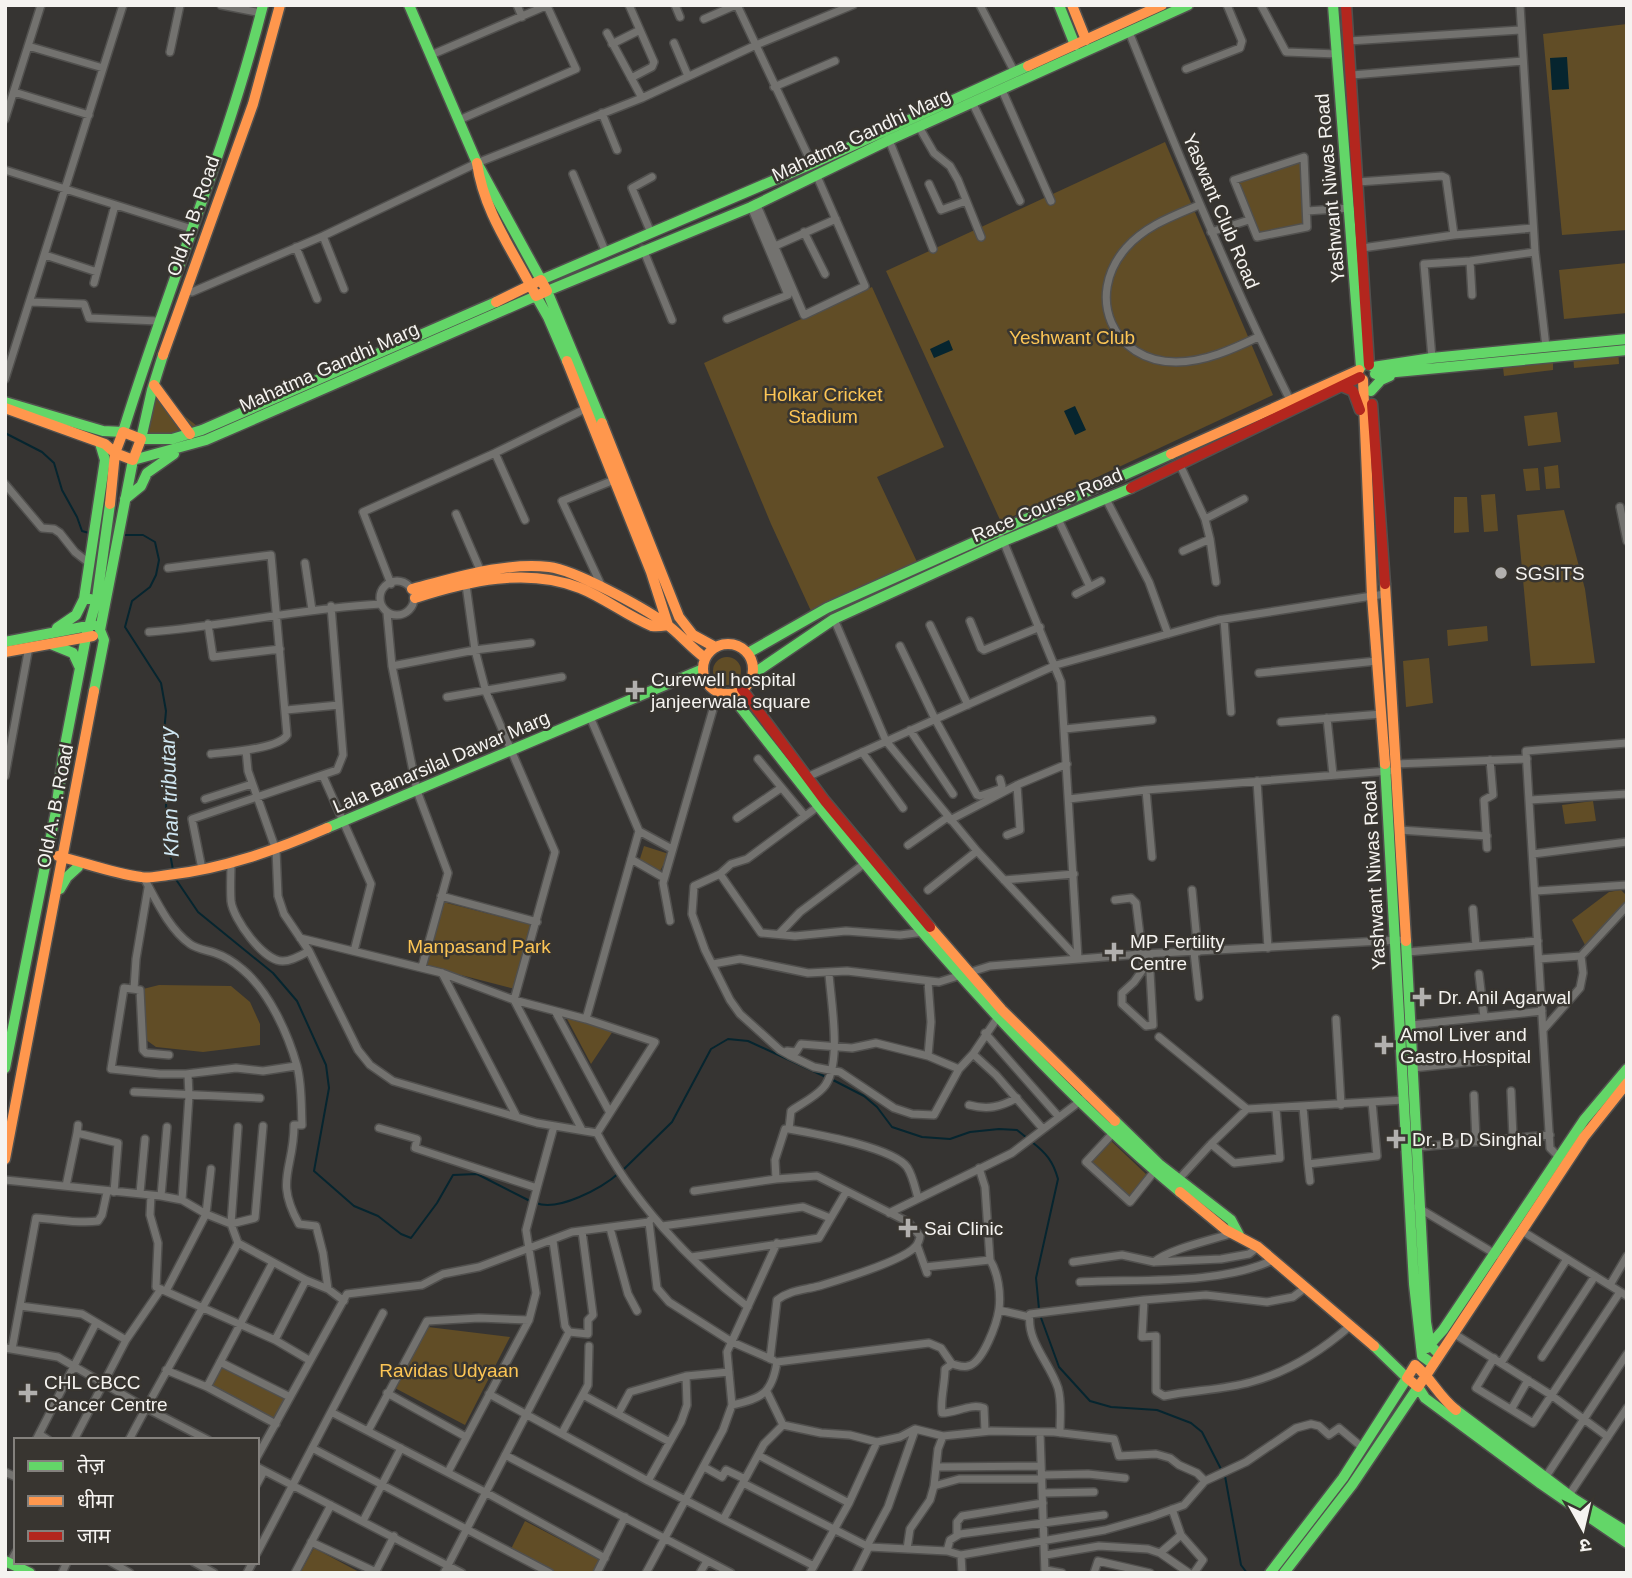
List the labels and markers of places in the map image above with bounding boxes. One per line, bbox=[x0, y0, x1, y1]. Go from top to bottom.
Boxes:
place label: SGSITS bbox=[1515, 563, 1585, 584]
marker: SGSITS bbox=[1493, 565, 1509, 581]
place label: Curewell hospital janjeerwala square bbox=[650, 669, 811, 712]
marker: Curewell hospital janjeerwala square bbox=[625, 680, 645, 700]
place label: MP Fertility Centre bbox=[1130, 931, 1225, 974]
marker: MP Fertility Centre bbox=[1104, 942, 1124, 962]
marker: Dr. Anil Agarwal bbox=[1412, 987, 1432, 1007]
place label: Dr. Anil Agarwal bbox=[1438, 987, 1571, 1008]
place label: Amol Liver and Gastro Hospital bbox=[1400, 1024, 1531, 1067]
marker: Amol Liver and Gastro Hospital bbox=[1374, 1035, 1394, 1055]
marker: Dr. B D Singhal bbox=[1386, 1129, 1406, 1149]
place label: Dr. B D Singhal bbox=[1412, 1129, 1542, 1150]
marker: Sai Clinic bbox=[898, 1218, 918, 1238]
place label: Sai Clinic bbox=[924, 1218, 1003, 1239]
place label: CHL CBCC Cancer Centre bbox=[44, 1372, 168, 1415]
marker: CHL CBCC Cancer Centre bbox=[18, 1383, 38, 1403]

